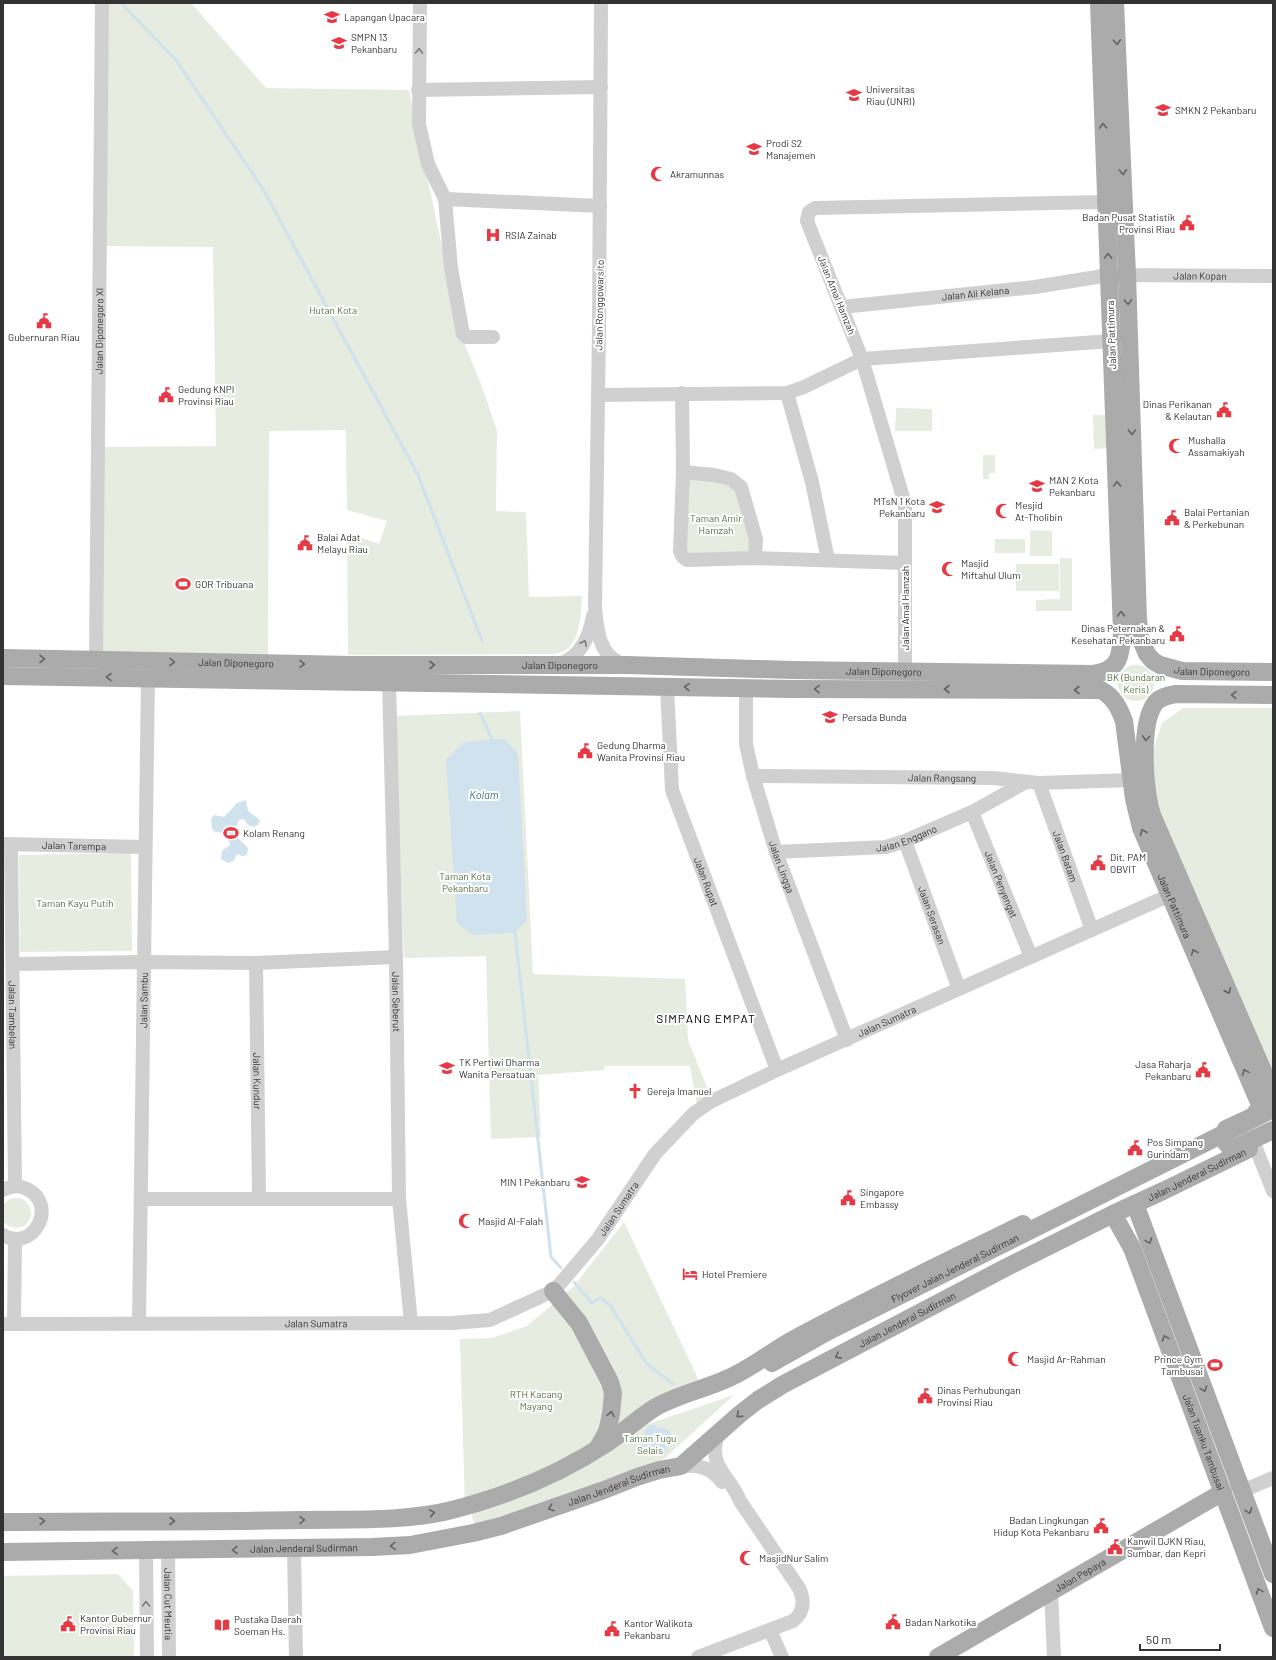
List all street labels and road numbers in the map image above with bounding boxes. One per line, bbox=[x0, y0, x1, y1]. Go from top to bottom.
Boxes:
street label: Jalan Amal Hamzah bbox=[816, 254, 858, 336]
street label: Jalan Ronggowarsito bbox=[592, 260, 606, 350]
street label: Jalan Kopan bbox=[1173, 269, 1227, 282]
street label: Jalan Ali Kelana bbox=[941, 284, 1010, 303]
street label: Jalan Diponegoro XI bbox=[93, 288, 105, 374]
street label: Jalan Pattimura bbox=[1104, 300, 1118, 370]
street label: Jalan Amal Hamzah bbox=[899, 566, 911, 650]
street label: Jalan Diponegoro bbox=[198, 656, 274, 669]
street label: Jalan Diponegoro bbox=[522, 659, 598, 671]
street label: Jalan Diponegoro bbox=[1173, 663, 1250, 678]
street label: Jalan Diponegoro bbox=[846, 665, 922, 678]
street label: Jalan Rangsang bbox=[908, 771, 976, 784]
street label: Jalan Enggano bbox=[876, 822, 938, 853]
street label: Jalan Batam bbox=[1051, 829, 1080, 884]
street label: Jalan Tarempa bbox=[42, 839, 106, 852]
street label: Jalan Lingga bbox=[767, 839, 797, 895]
street label: Jalan Penyengat bbox=[982, 849, 1021, 920]
street label: Jalan Rupat bbox=[692, 855, 721, 908]
street label: Jalan Pattimura bbox=[1155, 872, 1194, 940]
street label: Jalan Serasan bbox=[916, 885, 948, 946]
street label: Jalan Sambu bbox=[137, 972, 150, 1028]
street label: Jalan Seberut bbox=[390, 972, 403, 1032]
street label: Jalan Tambelan bbox=[7, 981, 19, 1049]
street label: Jalan Sumatra bbox=[856, 1003, 918, 1039]
street label: Jalan Kundur bbox=[251, 1052, 264, 1110]
street label: Jalan Jenderal Sudirman bbox=[1146, 1145, 1248, 1203]
street label: Jalan Sumatra bbox=[596, 1179, 641, 1238]
street label: Flyover Jalan Jenderal Sudirman bbox=[889, 1231, 1021, 1305]
street label: Jalan Jenderal Sudirman bbox=[856, 1289, 957, 1350]
street label: Jalan Sumatra bbox=[285, 1317, 347, 1329]
street label: Jalan Tuanku Tambusai bbox=[1181, 1392, 1227, 1492]
street label: Jalan Jenderal Sudirman bbox=[566, 1462, 671, 1508]
street label: Jalan Jenderal Sudirman bbox=[250, 1541, 358, 1555]
street label: Jalan Pepaya bbox=[1052, 1555, 1108, 1594]
street label: Jalan Cut Meutia bbox=[162, 1568, 175, 1640]

